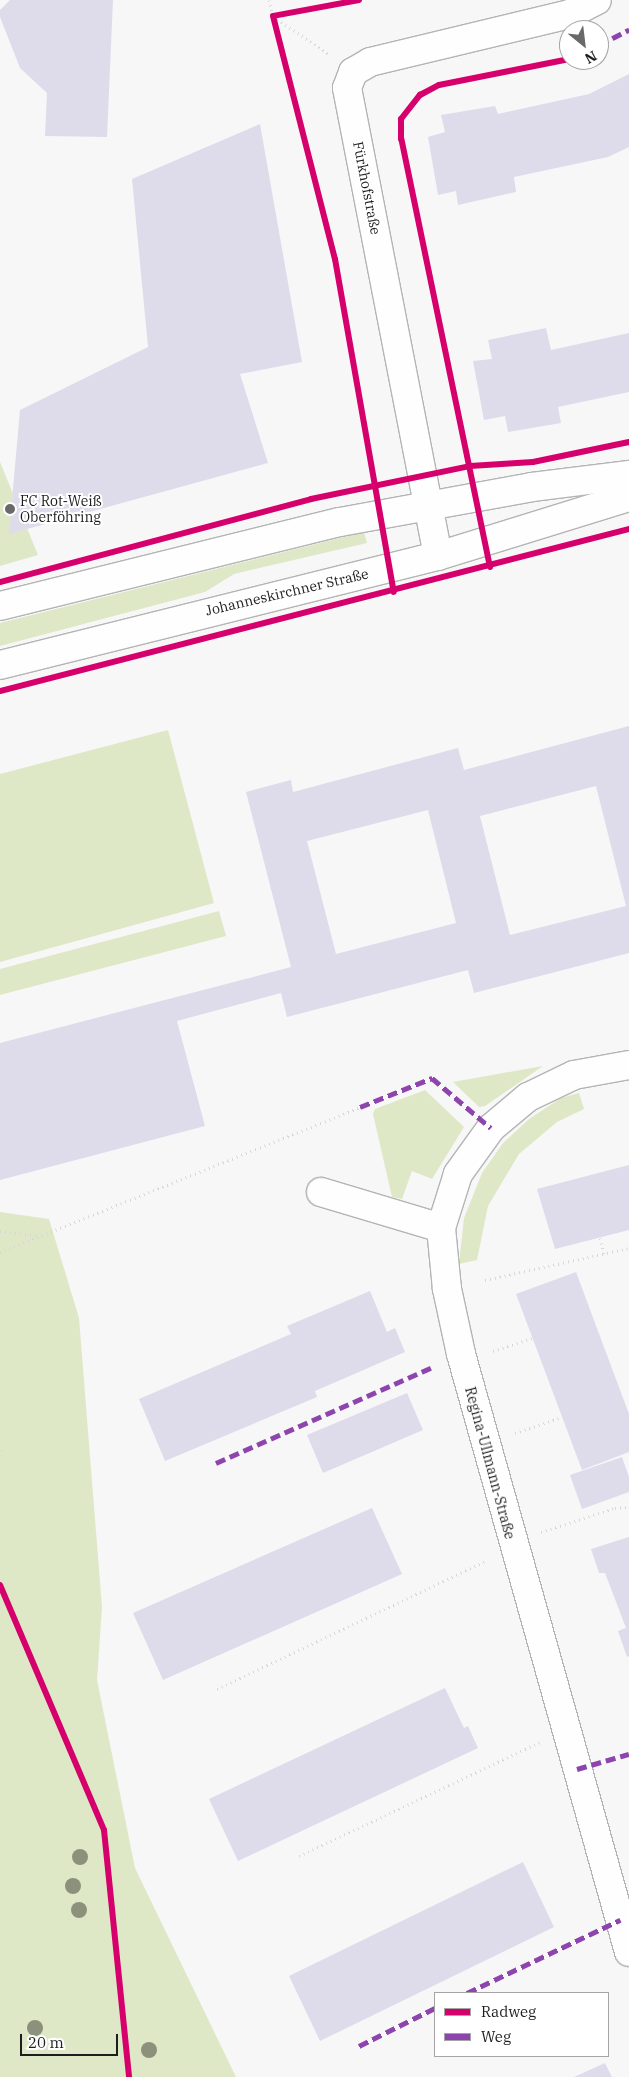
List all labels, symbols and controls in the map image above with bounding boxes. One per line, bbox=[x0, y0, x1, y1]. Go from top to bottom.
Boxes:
north arrow bbox=[559, 20, 609, 70]
text: N bbox=[582, 47, 600, 68]
street label: Fürkhofstraße bbox=[350, 140, 384, 236]
place label: FC Rot-Weiß Oberföhring bbox=[20, 493, 102, 526]
marker: FC Rot-Weiß Oberföhring bbox=[4, 503, 16, 515]
street label: Johanneskirchner Straße bbox=[204, 565, 370, 619]
street label: Regina-Ullmann-Straße bbox=[462, 1385, 518, 1541]
legend bbox=[434, 1992, 609, 2057]
text: Radweg bbox=[481, 2002, 536, 2021]
scale bar bbox=[22, 2024, 120, 2056]
text: Weg bbox=[481, 2027, 511, 2046]
text: 20 m bbox=[28, 2033, 64, 2052]

